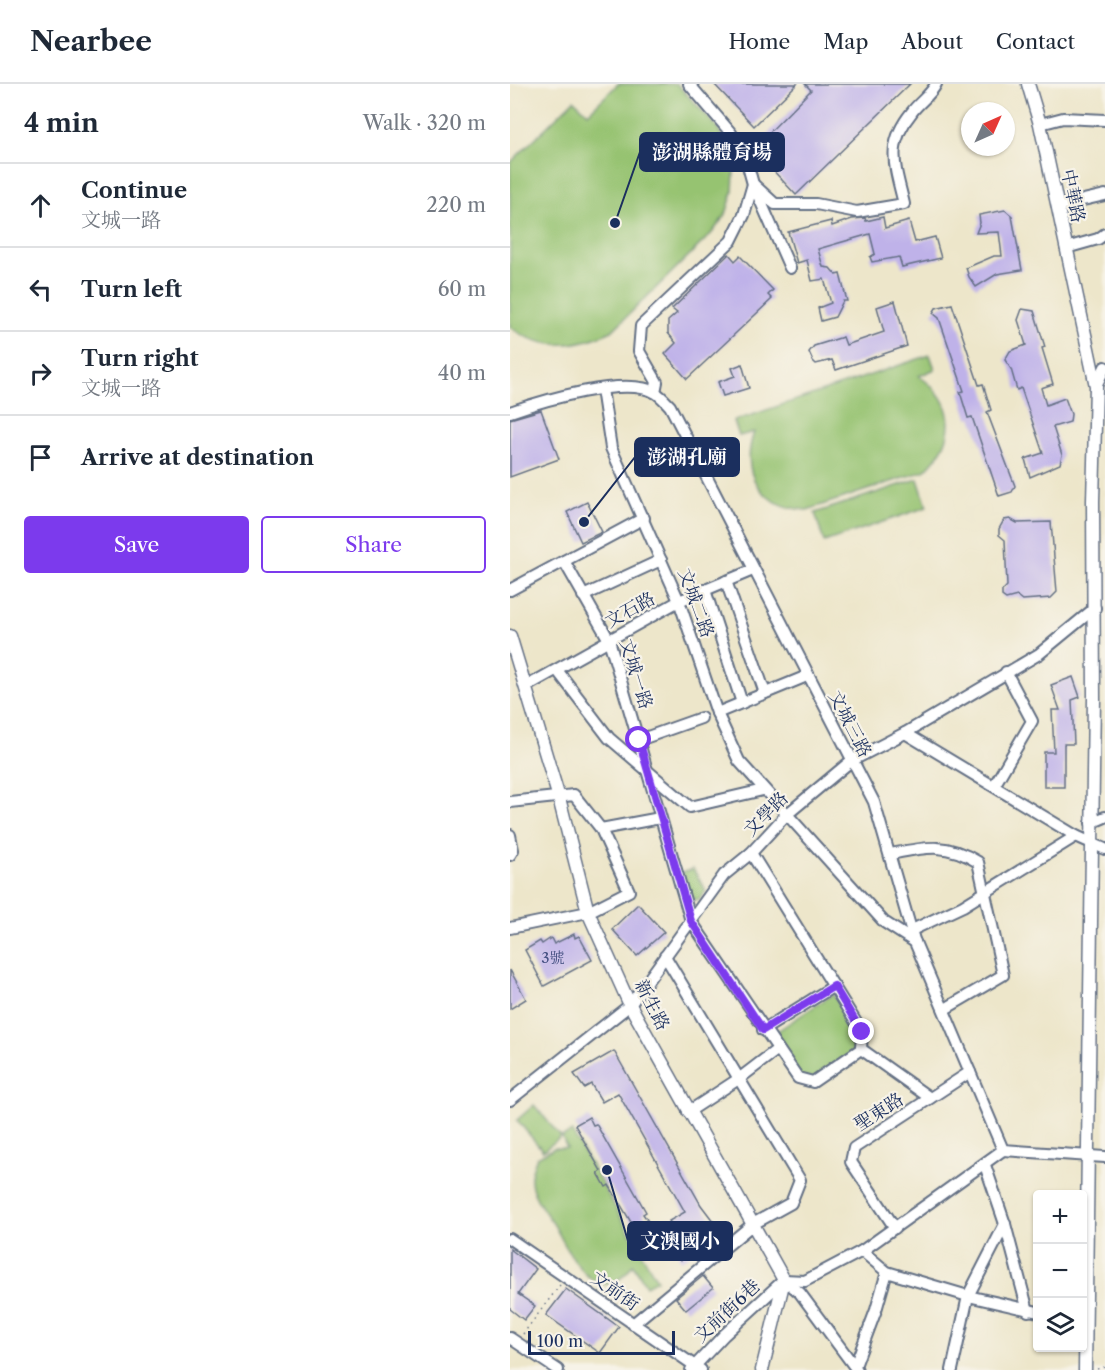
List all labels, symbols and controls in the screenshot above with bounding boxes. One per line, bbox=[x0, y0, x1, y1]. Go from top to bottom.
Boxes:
text: Nearbee bbox=[30, 24, 152, 58]
text: Home bbox=[729, 29, 790, 54]
text: Map bbox=[823, 29, 868, 54]
text: About bbox=[901, 29, 963, 54]
text: Contact bbox=[996, 29, 1075, 54]
north arrow bbox=[961, 102, 1015, 156]
text: 4 min bbox=[24, 107, 99, 139]
text: Walk · 320 m bbox=[363, 111, 486, 135]
callout: 澎湖縣體育場 bbox=[640, 133, 784, 171]
text: 澎湖縣體育場 bbox=[652, 140, 772, 164]
street label: 中華路 bbox=[1057, 167, 1089, 225]
text: Continue bbox=[81, 177, 187, 204]
icon: ahead bbox=[24, 189, 57, 222]
text: 220 m bbox=[426, 193, 486, 217]
text: 文城一路 bbox=[81, 208, 161, 232]
icon: left bbox=[24, 273, 57, 306]
text: Turn left bbox=[81, 276, 182, 303]
text: 60 m bbox=[438, 277, 486, 301]
text: Turn right bbox=[81, 345, 199, 372]
icon: right bbox=[24, 357, 57, 390]
text: 40 m bbox=[438, 361, 486, 385]
text: 文城一路 bbox=[81, 376, 161, 400]
callout: 澎湖孔廟 bbox=[635, 438, 739, 476]
icon: arrive bbox=[24, 441, 57, 474]
text: Arrive at destination bbox=[81, 444, 314, 471]
text: 澎湖孔廟 bbox=[647, 445, 727, 469]
button: Save bbox=[24, 516, 249, 573]
button: Share bbox=[261, 516, 486, 573]
street label: 文城二路 bbox=[673, 565, 719, 641]
street label: 文石路 bbox=[601, 587, 659, 633]
street label: 文城一路 bbox=[615, 636, 657, 712]
street label: 文城三路 bbox=[824, 687, 876, 761]
route start bbox=[625, 726, 651, 752]
street label: 文學路 bbox=[739, 787, 793, 841]
house number: 3號 bbox=[541, 948, 565, 967]
street label: 新生路 bbox=[630, 976, 674, 1034]
route end bbox=[848, 1018, 874, 1044]
street label: 聖東路 bbox=[850, 1088, 908, 1136]
map controls bbox=[1033, 1190, 1087, 1352]
button: + bbox=[1033, 1190, 1087, 1244]
callout: 文澳國小 bbox=[628, 1222, 732, 1260]
text: 文澳國小 bbox=[640, 1229, 720, 1253]
button: − bbox=[1033, 1244, 1087, 1298]
street label: 文前街 bbox=[587, 1267, 643, 1315]
street label: 文前街6巷 bbox=[689, 1275, 765, 1347]
button: layers bbox=[1033, 1298, 1087, 1352]
scale bar bbox=[528, 1328, 675, 1356]
text: 100 m bbox=[537, 1331, 583, 1351]

